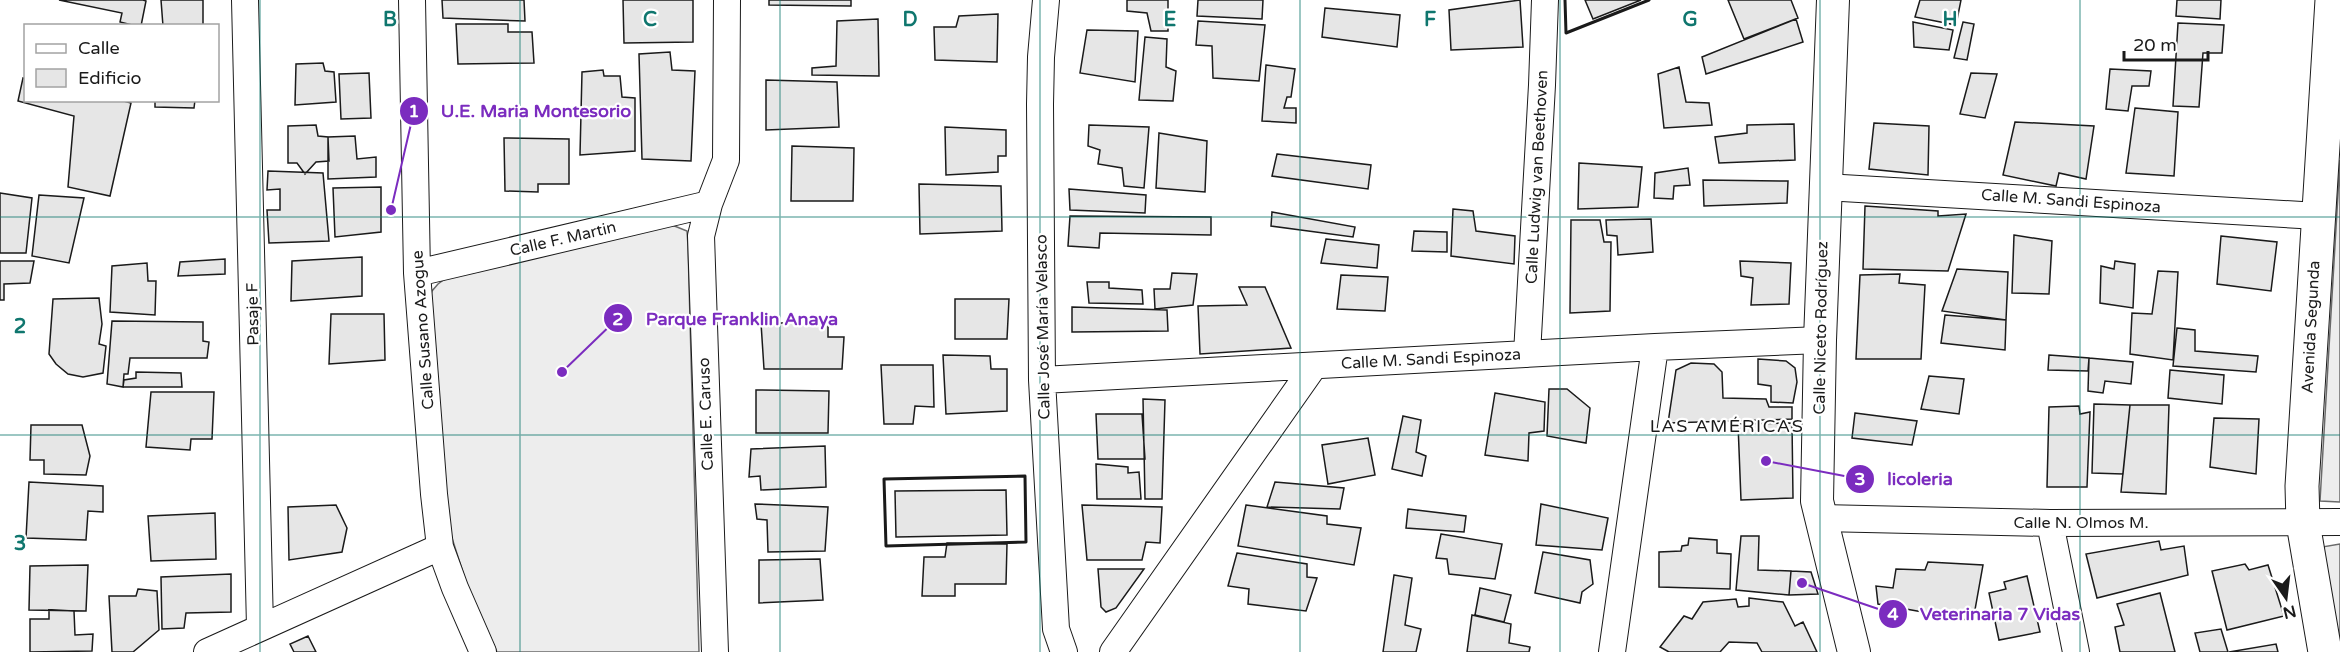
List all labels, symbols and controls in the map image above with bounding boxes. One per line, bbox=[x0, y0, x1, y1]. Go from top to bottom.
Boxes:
text: B bbox=[383, 8, 397, 32]
text: C bbox=[643, 8, 657, 32]
text: D bbox=[902, 8, 918, 32]
text: E bbox=[1164, 8, 1177, 32]
text: F bbox=[1424, 8, 1436, 32]
text: G bbox=[1682, 8, 1698, 32]
text: H bbox=[1942, 8, 1958, 32]
legend bbox=[24, 24, 219, 102]
scale bar bbox=[2124, 24, 2208, 62]
text: 20 m bbox=[2133, 34, 2177, 56]
text: Calle bbox=[78, 37, 120, 59]
text: Edificio bbox=[78, 67, 142, 89]
street label: Calle Ludwig van Beethoven bbox=[1521, 69, 1553, 285]
callout: U.E. Maria Montesorio bbox=[399, 93, 643, 129]
text: 1 bbox=[408, 100, 420, 122]
text: U.E. Maria Montesorio bbox=[441, 100, 631, 122]
street label: Calle M. Sandi Espinoza bbox=[1980, 185, 2162, 217]
street label: Calle F. Martin bbox=[508, 217, 618, 261]
street label: Calle José María Velasco bbox=[1031, 234, 1055, 420]
street label: Calle Niceto Rodríguez bbox=[1809, 241, 1833, 415]
street label: Calle Susano Azogue bbox=[407, 250, 439, 410]
street label: Avenida Segunda bbox=[2298, 260, 2324, 394]
street label: Pasaje F bbox=[242, 282, 264, 346]
callout: Parque Franklin Anaya bbox=[603, 300, 850, 336]
text: 2 bbox=[612, 308, 624, 330]
text: Parque Franklin Anaya bbox=[646, 308, 838, 330]
text: 2 bbox=[14, 315, 26, 339]
street label: Calle M. Sandi Espinoza bbox=[1340, 344, 1522, 374]
street label: Calle E. Caruso bbox=[694, 357, 718, 471]
district label: LAS AMÉRICAS bbox=[1650, 415, 1804, 437]
callout: licoleria bbox=[1845, 461, 1965, 497]
text: 3 bbox=[1854, 468, 1866, 490]
text: licoleria bbox=[1887, 468, 1953, 490]
street label: Calle N. Olmos M. bbox=[2013, 513, 2149, 533]
text: 3 bbox=[14, 532, 26, 556]
north arrow bbox=[2256, 568, 2316, 628]
callout: Veterinaria 7 Vidas bbox=[1878, 596, 2092, 632]
text: N bbox=[2281, 600, 2298, 623]
text: 4 bbox=[1887, 603, 1899, 625]
text: Veterinaria 7 Vidas bbox=[1920, 603, 2080, 625]

